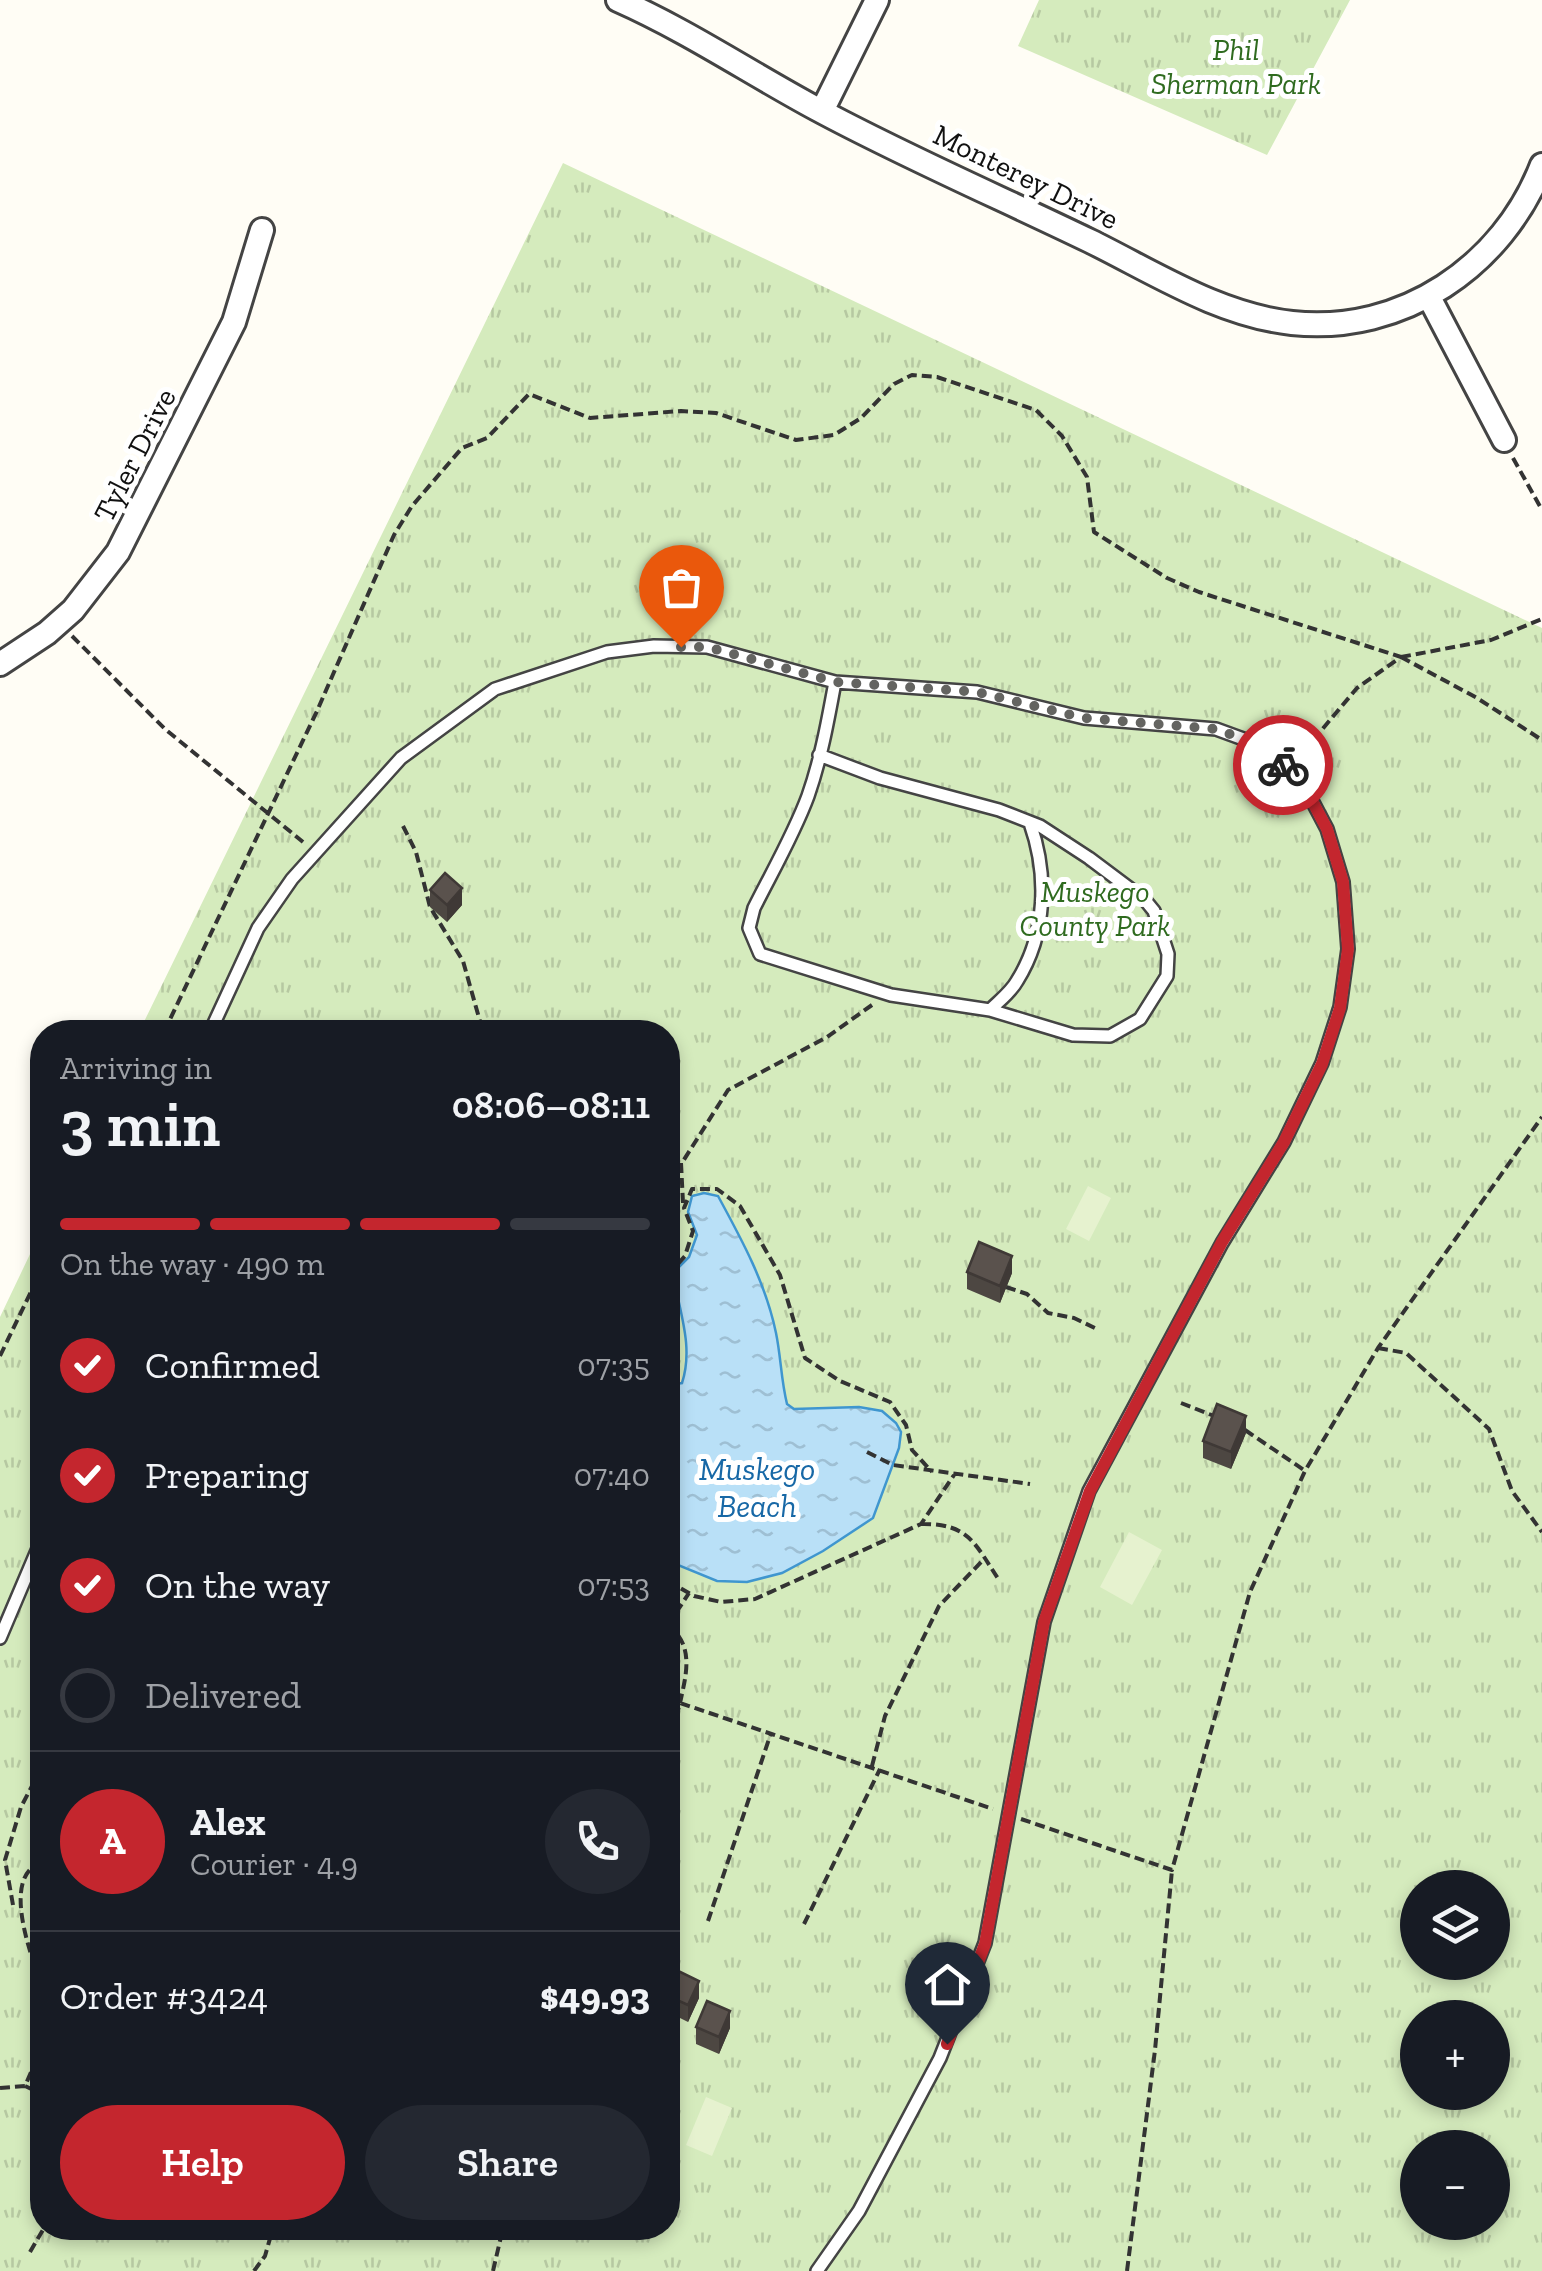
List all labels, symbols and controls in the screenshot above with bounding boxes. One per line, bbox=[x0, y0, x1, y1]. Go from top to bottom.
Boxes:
park label: Phil Sherman Park bbox=[1151, 32, 1321, 102]
street label: Monterey Drive bbox=[927, 117, 1125, 237]
street label: Tyler Drive bbox=[86, 382, 184, 528]
pin bbox=[639, 545, 724, 648]
icon: bag bbox=[654, 560, 709, 615]
courier bbox=[1233, 715, 1333, 815]
icon: bike bbox=[1256, 738, 1311, 793]
park label: Muskego County Park bbox=[1020, 874, 1170, 944]
text: Arriving in bbox=[60, 1049, 212, 1087]
text: 08:06–08:11 bbox=[452, 1082, 650, 1128]
text: 3 min bbox=[60, 1085, 220, 1163]
text: On the way · 490 m bbox=[60, 1245, 324, 1283]
icon: check bbox=[60, 1338, 115, 1393]
text: Confirmed bbox=[145, 1342, 320, 1388]
text: 07:35 bbox=[577, 1346, 650, 1384]
icon: check bbox=[60, 1448, 115, 1503]
water label: Muskego Beach bbox=[699, 1450, 815, 1525]
text: Preparing bbox=[145, 1452, 309, 1498]
text: 07:40 bbox=[574, 1456, 650, 1494]
icon: check bbox=[60, 1558, 115, 1613]
text: On the way bbox=[145, 1562, 330, 1608]
text: 07:53 bbox=[577, 1566, 650, 1604]
text: Delivered bbox=[145, 1672, 301, 1718]
button: phone bbox=[545, 1789, 650, 1894]
text: Alex bbox=[190, 1799, 266, 1845]
text: A bbox=[99, 1818, 126, 1864]
text: Courier · 4.9 bbox=[190, 1845, 358, 1883]
map controls bbox=[1400, 1870, 1510, 2240]
button: layers bbox=[1400, 1870, 1510, 1980]
pin bbox=[905, 1942, 990, 2045]
icon: home bbox=[920, 1957, 975, 2012]
text: Order #3424 bbox=[60, 1973, 268, 2019]
text: $49.93 bbox=[540, 1973, 650, 2019]
button: + bbox=[1400, 2000, 1510, 2110]
button: Help bbox=[60, 2105, 345, 2220]
button: Share bbox=[365, 2105, 650, 2220]
button: − bbox=[1400, 2130, 1510, 2240]

